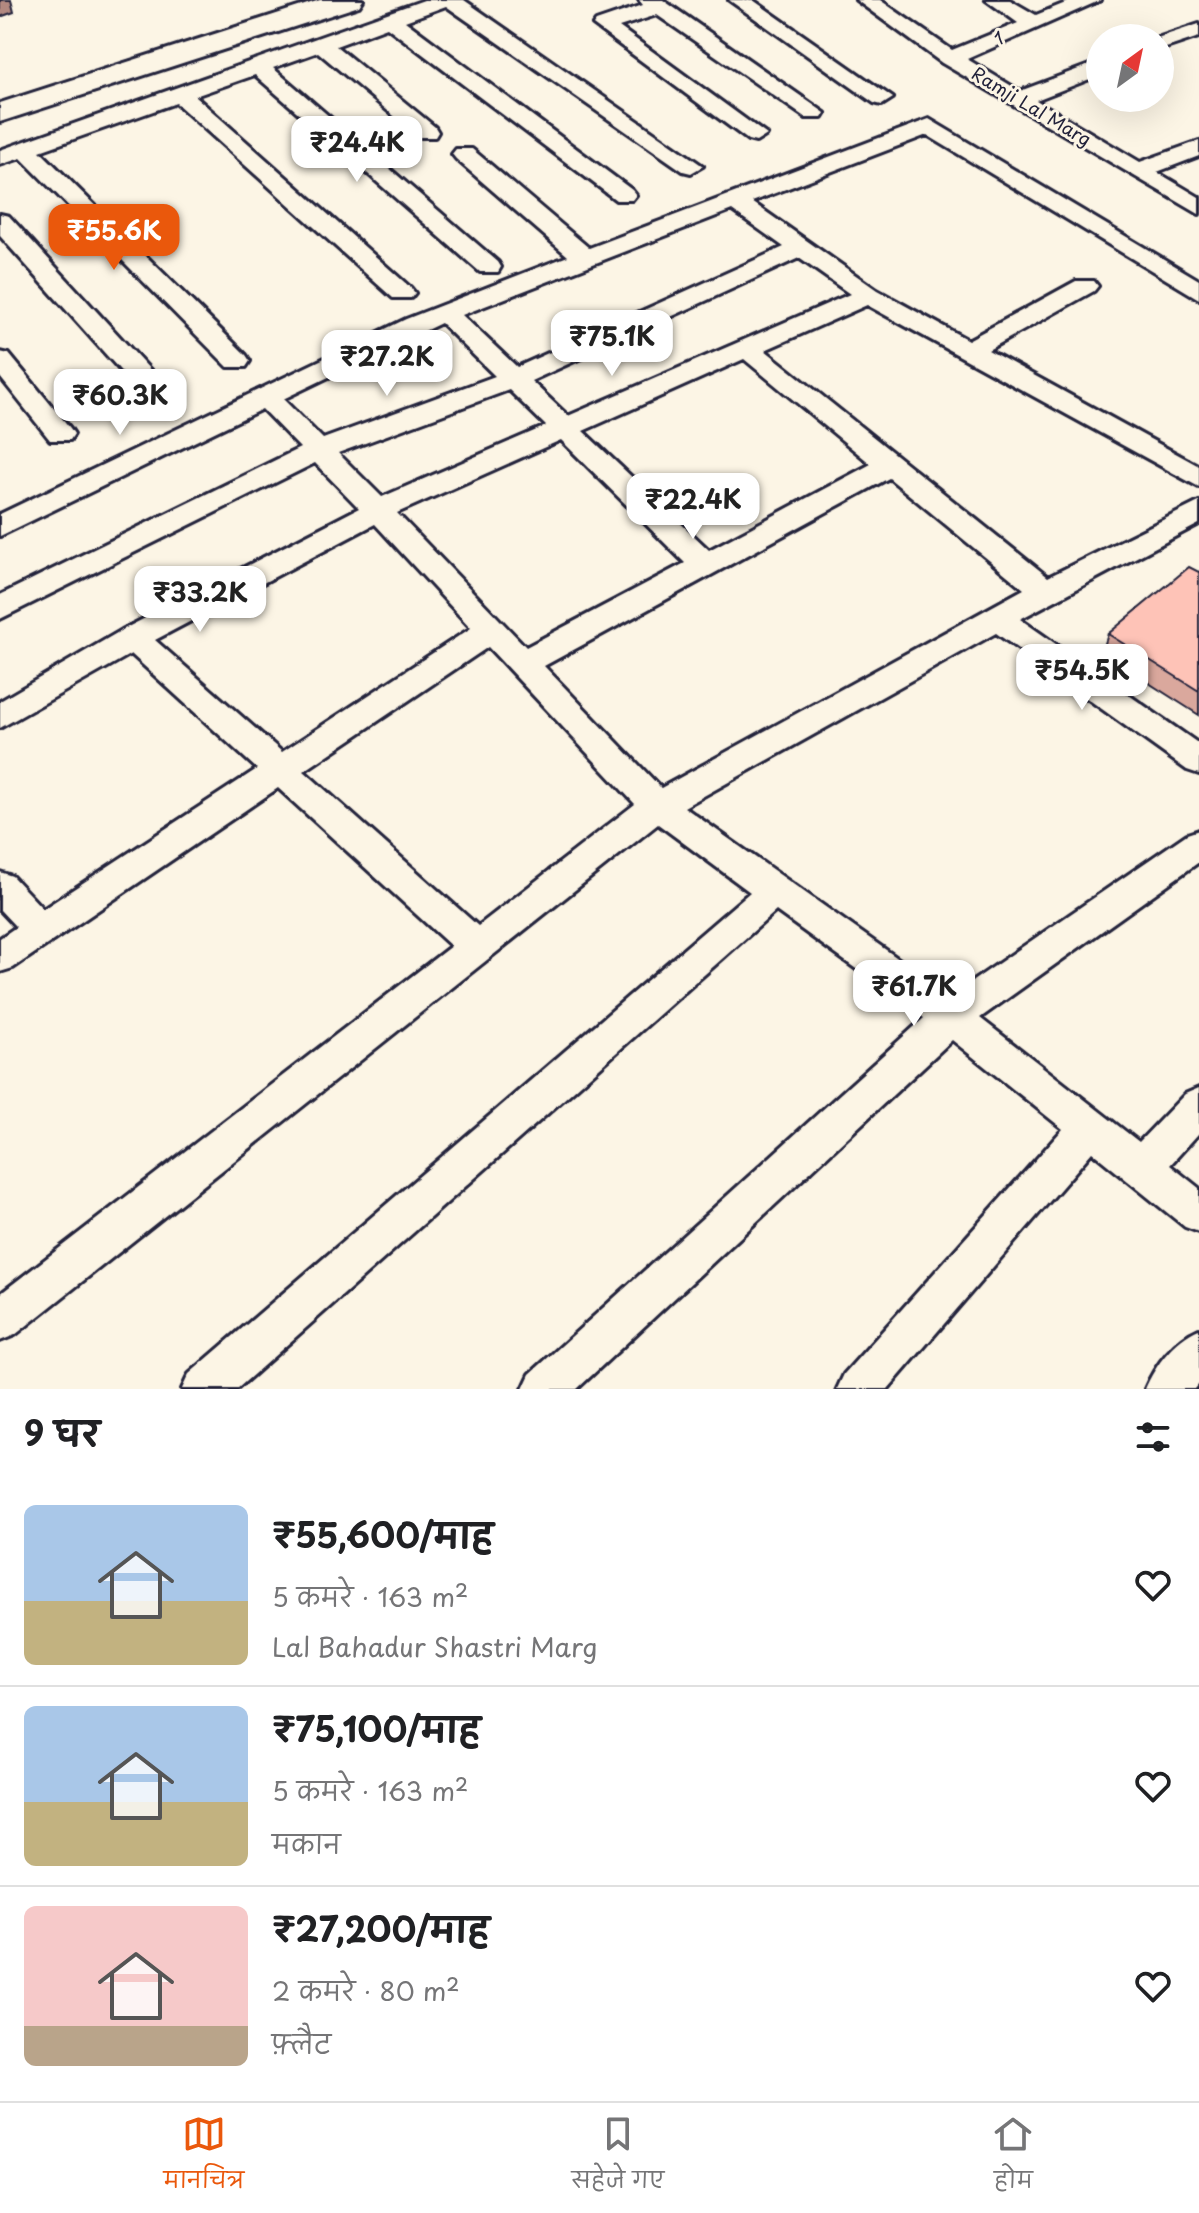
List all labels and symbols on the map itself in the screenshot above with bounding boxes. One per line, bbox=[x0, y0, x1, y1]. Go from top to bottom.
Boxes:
street label: 1 bbox=[990, 24, 1007, 52]
north arrow bbox=[1086, 24, 1174, 112]
street label: Ramji Lal Marg bbox=[967, 59, 1097, 152]
pin: ₹24.4K bbox=[292, 116, 422, 184]
pin: ₹55.6K bbox=[49, 204, 179, 272]
pin: ₹75.1K bbox=[547, 310, 677, 378]
pin: ₹27.2K bbox=[322, 330, 452, 398]
pin: ₹60.3K bbox=[55, 369, 185, 437]
pin: ₹22.4K bbox=[628, 473, 758, 541]
pin: ₹33.2K bbox=[135, 566, 265, 634]
pin: ₹54.5K bbox=[1017, 644, 1147, 712]
pin: ₹61.7K bbox=[849, 960, 979, 1028]

